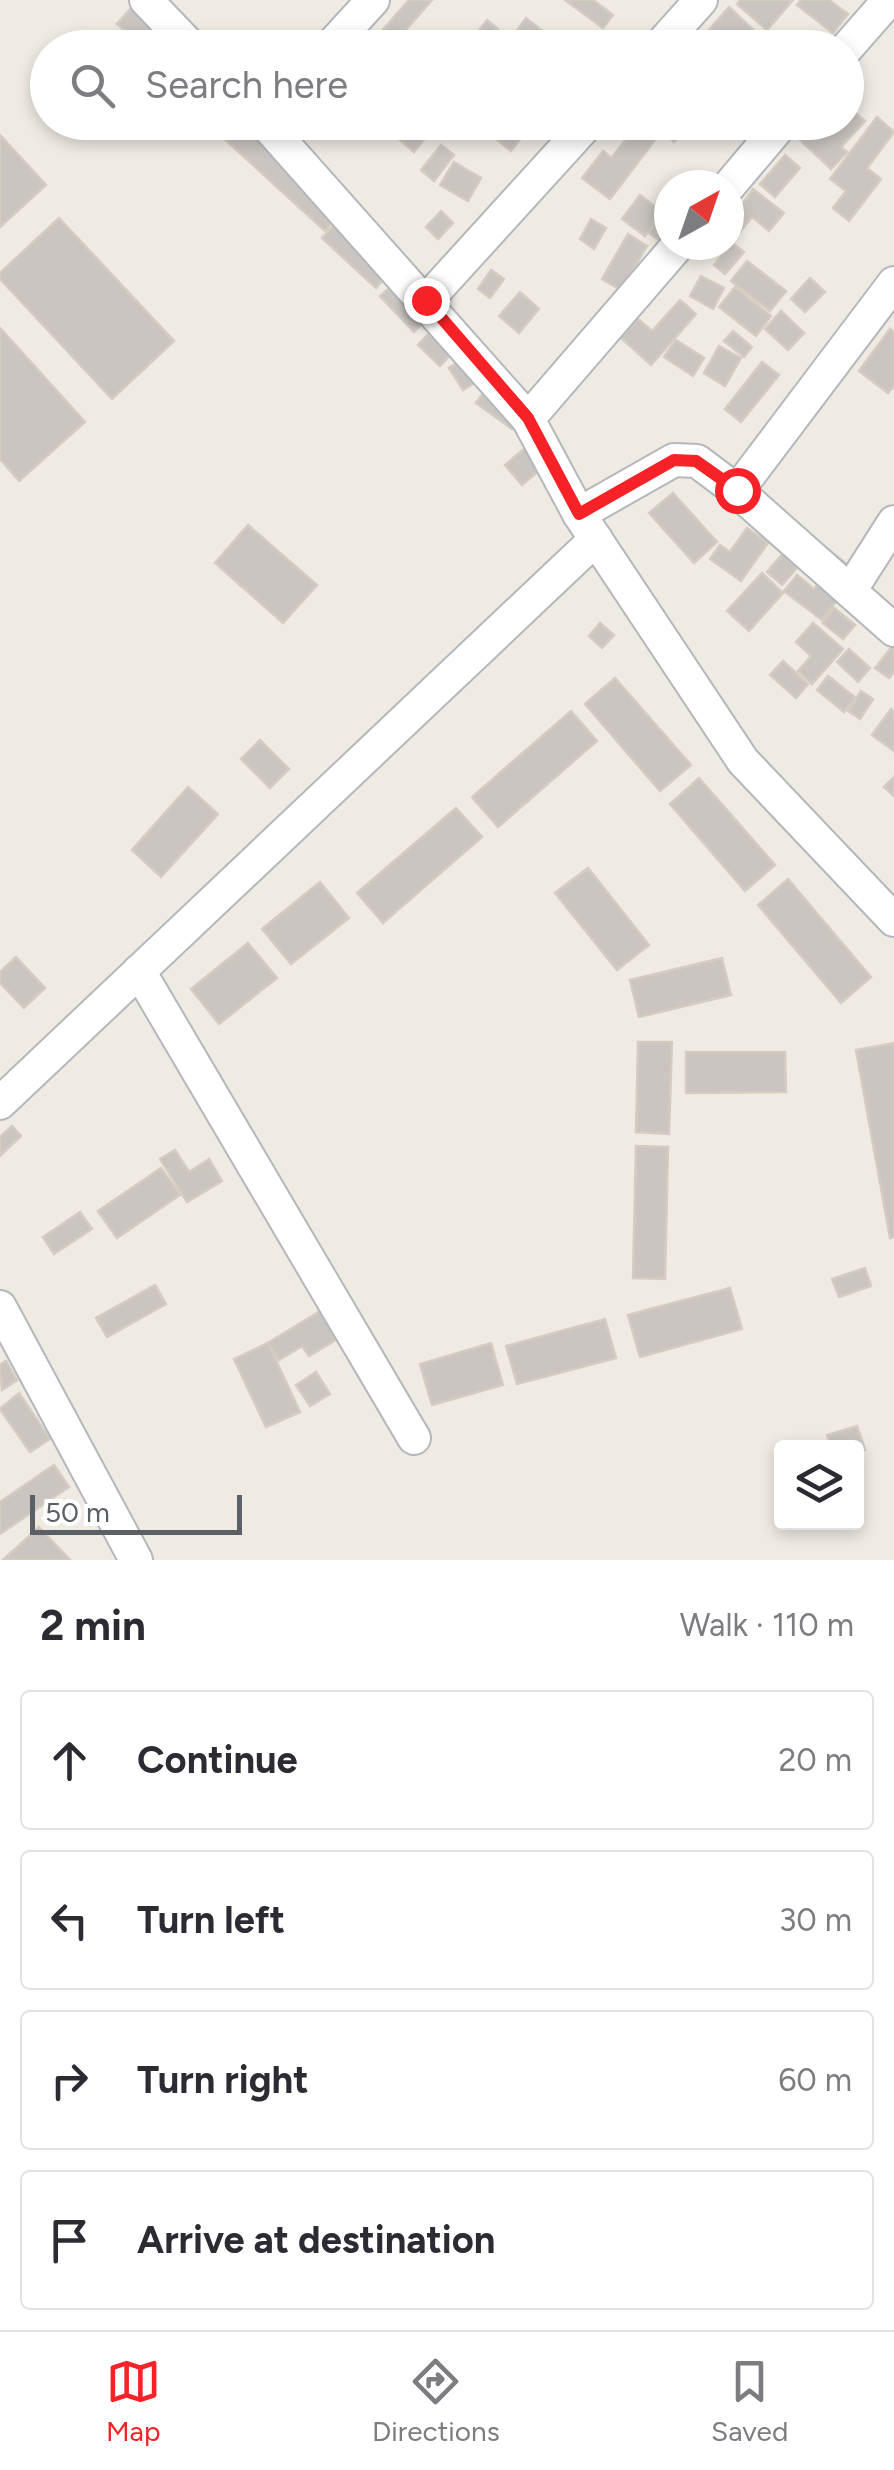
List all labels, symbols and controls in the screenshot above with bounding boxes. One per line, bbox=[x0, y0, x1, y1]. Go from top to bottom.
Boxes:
search box bbox=[30, 30, 864, 140]
icon: search bbox=[65, 58, 120, 113]
text: Search here bbox=[145, 62, 348, 108]
north arrow bbox=[654, 170, 744, 260]
route end bbox=[404, 278, 450, 324]
route start bbox=[715, 468, 761, 514]
map controls bbox=[774, 1440, 864, 1530]
button: layers bbox=[774, 1440, 864, 1530]
scale bar bbox=[30, 1490, 242, 1534]
text: 50 m bbox=[45, 1495, 110, 1529]
text: 2 min bbox=[40, 1600, 146, 1651]
text: Walk · 110 m bbox=[680, 1606, 854, 1644]
icon: ahead bbox=[42, 1733, 97, 1788]
text: Continue bbox=[137, 1737, 298, 1783]
text: 20 m bbox=[778, 1741, 852, 1779]
icon: left bbox=[42, 1893, 97, 1948]
text: Turn left bbox=[137, 1897, 285, 1943]
text: 30 m bbox=[779, 1901, 852, 1939]
icon: right bbox=[42, 2053, 97, 2108]
text: Turn right bbox=[137, 2057, 309, 2103]
text: 60 m bbox=[778, 2061, 852, 2099]
icon: arrive bbox=[42, 2213, 97, 2268]
text: Arrive at destination bbox=[137, 2217, 495, 2263]
tab: Map bbox=[106, 2354, 161, 2448]
tab: Directions bbox=[372, 2354, 500, 2448]
tab: Saved bbox=[711, 2354, 788, 2448]

